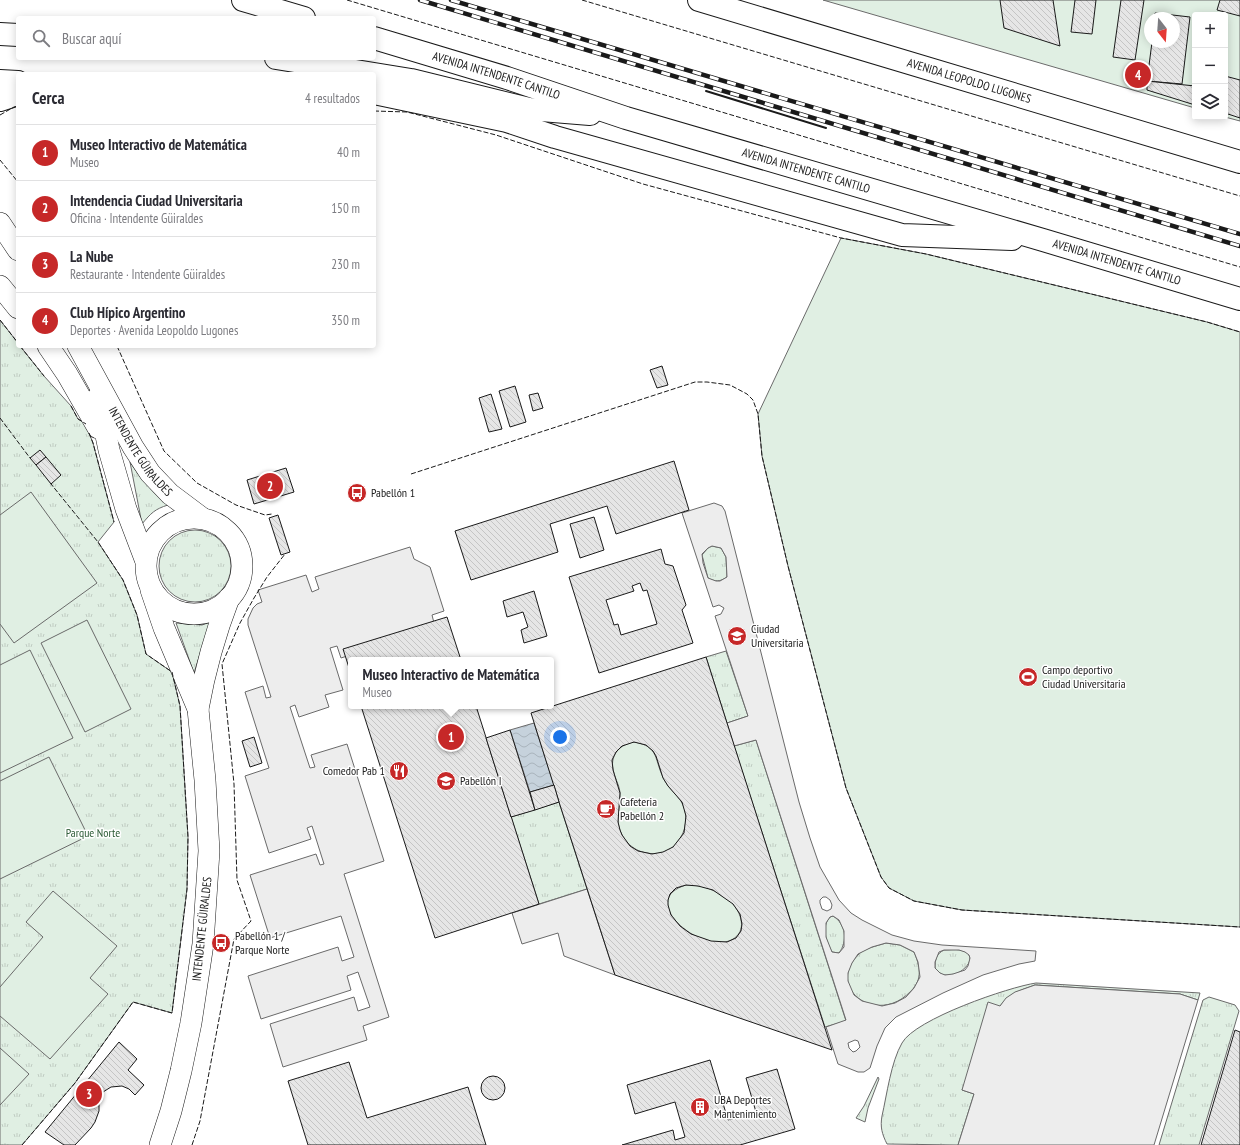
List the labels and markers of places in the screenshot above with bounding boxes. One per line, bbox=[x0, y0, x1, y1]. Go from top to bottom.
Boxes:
pin: 4 bbox=[1125, 60, 1151, 90]
pin: 2 bbox=[257, 471, 283, 501]
bus stop icon: Pabellón 1 bbox=[346, 482, 368, 504]
place label: Pabellón 1 bbox=[371, 485, 415, 500]
place label: Ciudad Universitaria bbox=[751, 621, 804, 650]
school or university icon: Ciudad Universitaria bbox=[726, 625, 748, 647]
place label: Campo deportivo Ciudad Universitaria bbox=[1042, 662, 1126, 691]
sports icon: Campo deportivo Ciudad Universitaria bbox=[1017, 666, 1039, 688]
pin: 1 bbox=[438, 722, 464, 752]
restaurant icon: Comedor Pab 1 bbox=[388, 760, 410, 782]
place label: Comedor Pab 1 bbox=[323, 763, 385, 778]
school or university icon: Pabellón I bbox=[435, 770, 457, 792]
place label: Pabellón I bbox=[460, 773, 501, 788]
place label: Cafeteria Pabellón 2 bbox=[620, 794, 664, 823]
cafe icon: Cafeteria Pabellón 2 bbox=[595, 798, 617, 820]
place label: Pabellón 1 / Parque Norte bbox=[235, 928, 289, 957]
bus stop icon: Pabellón 1 / Parque Norte bbox=[210, 932, 232, 954]
pin: 3 bbox=[76, 1079, 102, 1109]
place label: UBA Deportes Mantenimiento bbox=[714, 1092, 777, 1121]
building icon: UBA Deportes Mantenimiento bbox=[689, 1096, 711, 1118]

